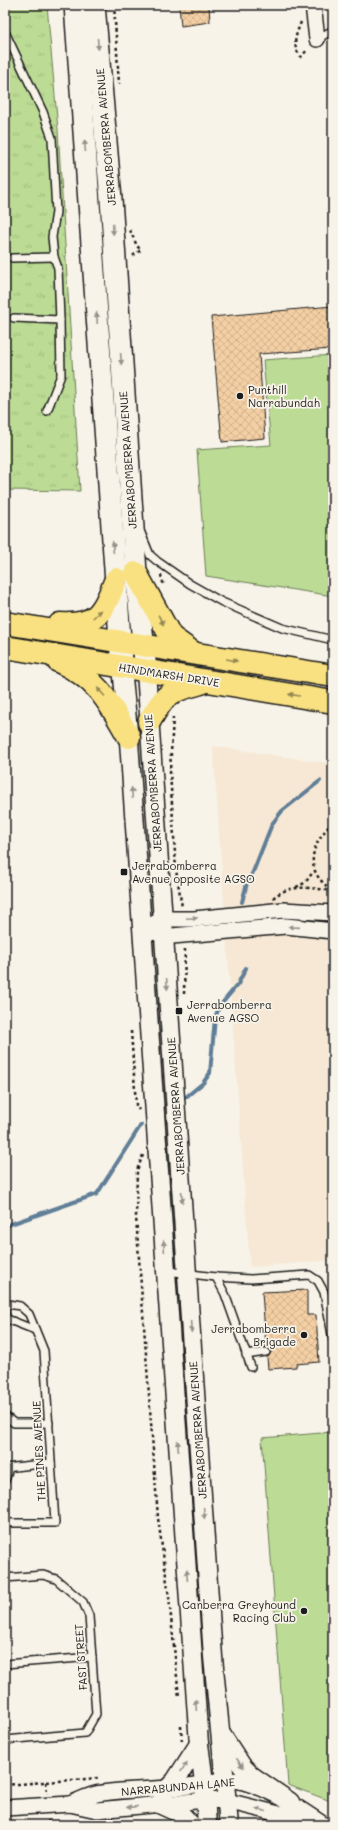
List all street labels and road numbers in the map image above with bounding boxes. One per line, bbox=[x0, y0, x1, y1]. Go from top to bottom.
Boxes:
street label: JERRABOMBERRA AVENUE bbox=[92, 68, 119, 206]
street label: JERRABOMBERRA AVENUE bbox=[115, 391, 140, 529]
street label: HINDMARSH DRIVE bbox=[117, 659, 221, 690]
street label: JERRABOMBERRA AVENUE bbox=[140, 714, 165, 852]
street label: JERRABOMBERRA AVENUE bbox=[163, 1037, 188, 1175]
street label: JERRABOMBERRA AVENUE bbox=[185, 1361, 210, 1499]
street label: THE PINES AVENUE bbox=[28, 1400, 49, 1502]
street label: FAST STREET bbox=[71, 1623, 90, 1691]
street label: NARRABUNDAH LANE bbox=[120, 1774, 235, 1799]

